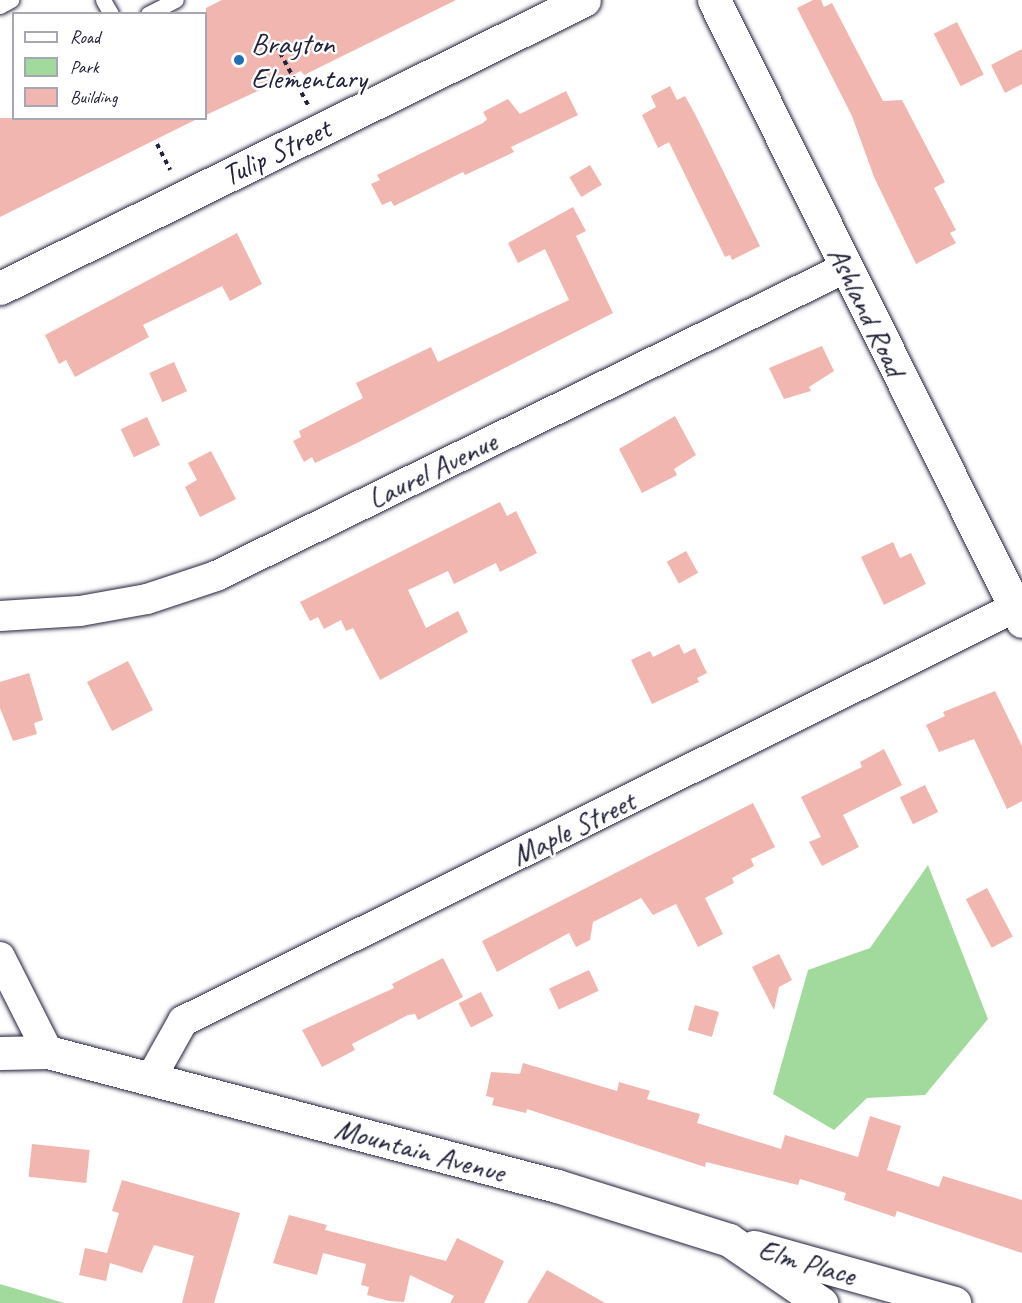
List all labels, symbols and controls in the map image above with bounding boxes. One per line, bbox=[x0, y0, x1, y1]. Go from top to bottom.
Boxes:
legend bbox=[12, 12, 207, 120]
place label: Brayton Elementary bbox=[251, 25, 367, 96]
text: Road bbox=[70, 26, 100, 48]
marker: Brayton Elementary bbox=[232, 53, 246, 67]
text: Park bbox=[70, 56, 99, 78]
text: Building bbox=[70, 86, 117, 108]
street label: Tulip Street bbox=[216, 110, 336, 194]
street label: Ashland Road bbox=[820, 240, 914, 382]
street label: Laurel Avenue bbox=[362, 423, 502, 517]
street label: Maple Street bbox=[505, 783, 641, 873]
street label: Mountain Avenue bbox=[331, 1110, 509, 1190]
street label: Elm Place bbox=[754, 1231, 860, 1293]

